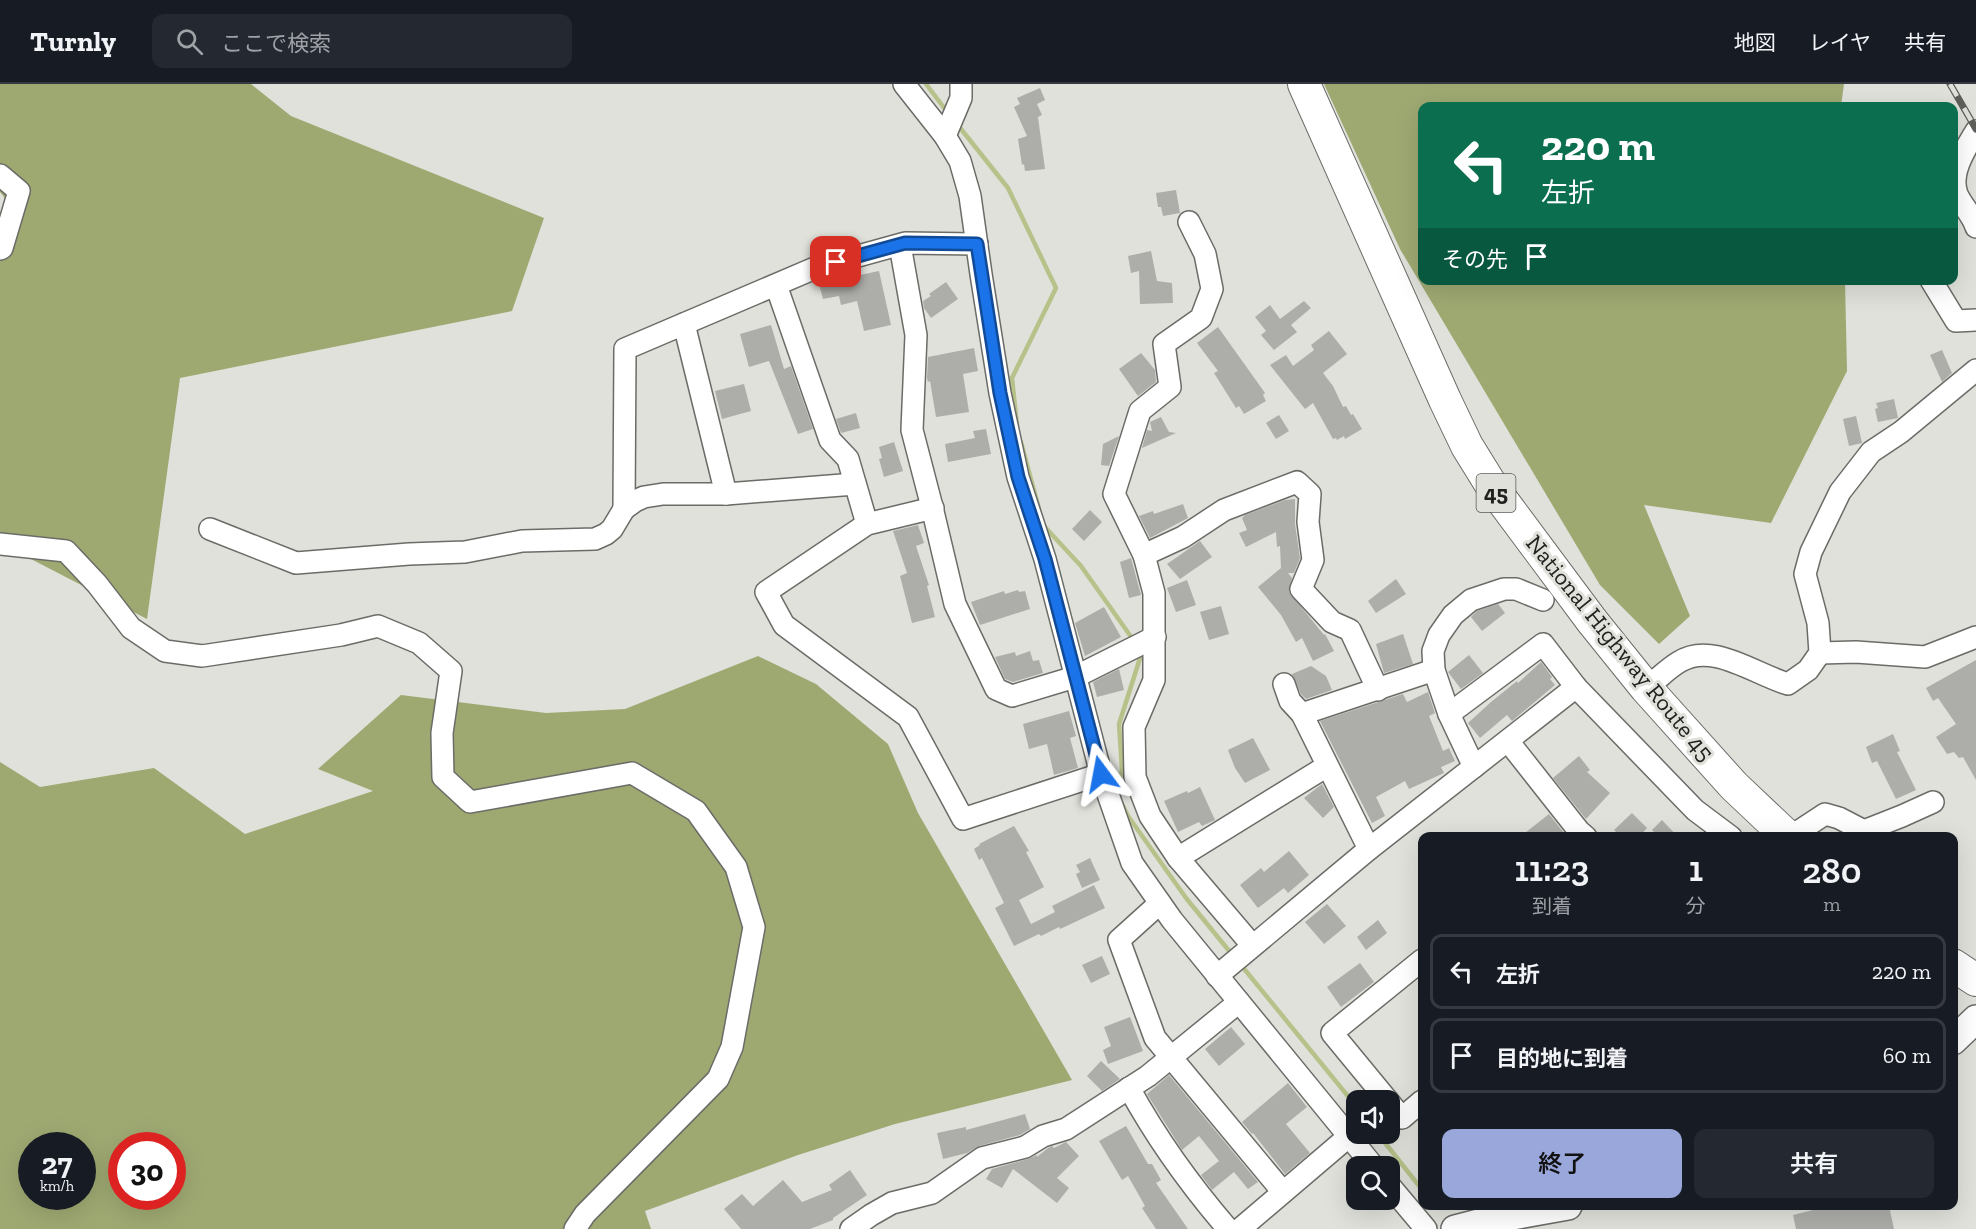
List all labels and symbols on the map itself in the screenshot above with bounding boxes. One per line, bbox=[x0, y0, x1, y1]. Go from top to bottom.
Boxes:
pin bbox=[810, 236, 861, 287]
road number: 45 bbox=[1476, 474, 1516, 512]
street label: National Highway Route 45 bbox=[1520, 529, 1721, 767]
position arrow bbox=[1069, 742, 1133, 806]
speed limit sign: 30 bbox=[108, 1132, 186, 1210]

